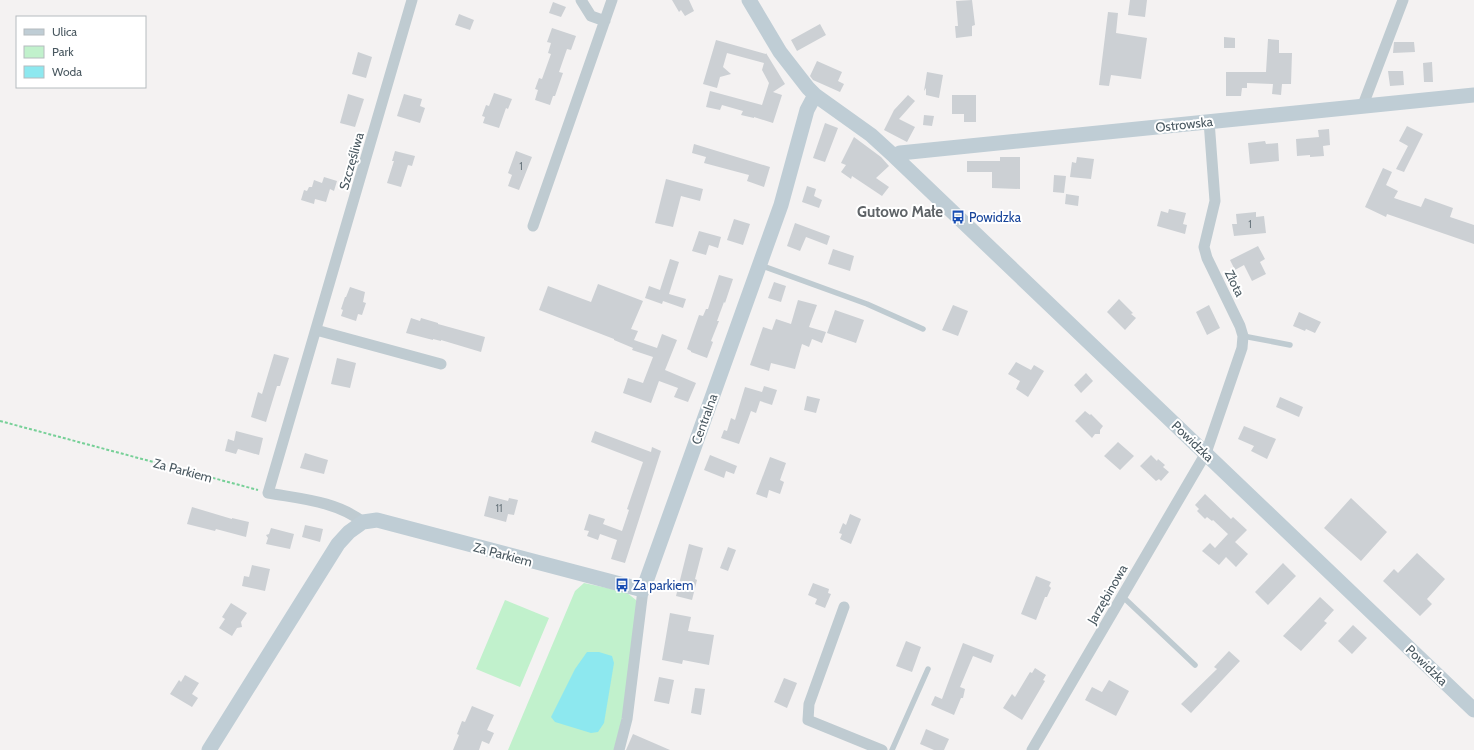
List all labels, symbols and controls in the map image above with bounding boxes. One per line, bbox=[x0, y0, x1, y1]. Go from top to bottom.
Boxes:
legend bbox=[16, 16, 146, 88]
text: Ulica bbox=[52, 24, 77, 39]
text: Park bbox=[52, 44, 74, 59]
text: Woda bbox=[52, 64, 82, 79]
street label: Ostrowska bbox=[1155, 113, 1214, 135]
street label: Szczęśliwa bbox=[335, 130, 367, 192]
house number: 1 bbox=[519, 159, 523, 173]
district label: Gutowo Małe bbox=[857, 203, 943, 221]
bus stop icon: Powidzka bbox=[950, 209, 966, 225]
place label: Powidzka bbox=[969, 209, 1022, 225]
house number: 1 bbox=[1248, 217, 1252, 231]
street label: Złota bbox=[1222, 267, 1249, 300]
street label: Centralna bbox=[687, 391, 721, 447]
street label: Powidzka bbox=[1169, 417, 1218, 465]
street label: Za Parkiem bbox=[152, 454, 214, 486]
house number: 11 bbox=[495, 501, 503, 515]
street label: Za Parkiem bbox=[472, 538, 534, 570]
street label: Jarzębinowa bbox=[1083, 561, 1131, 628]
bus stop icon: Za parkiem bbox=[614, 577, 630, 593]
place label: Za parkiem bbox=[633, 577, 693, 593]
street label: Powidzka bbox=[1403, 641, 1452, 689]

